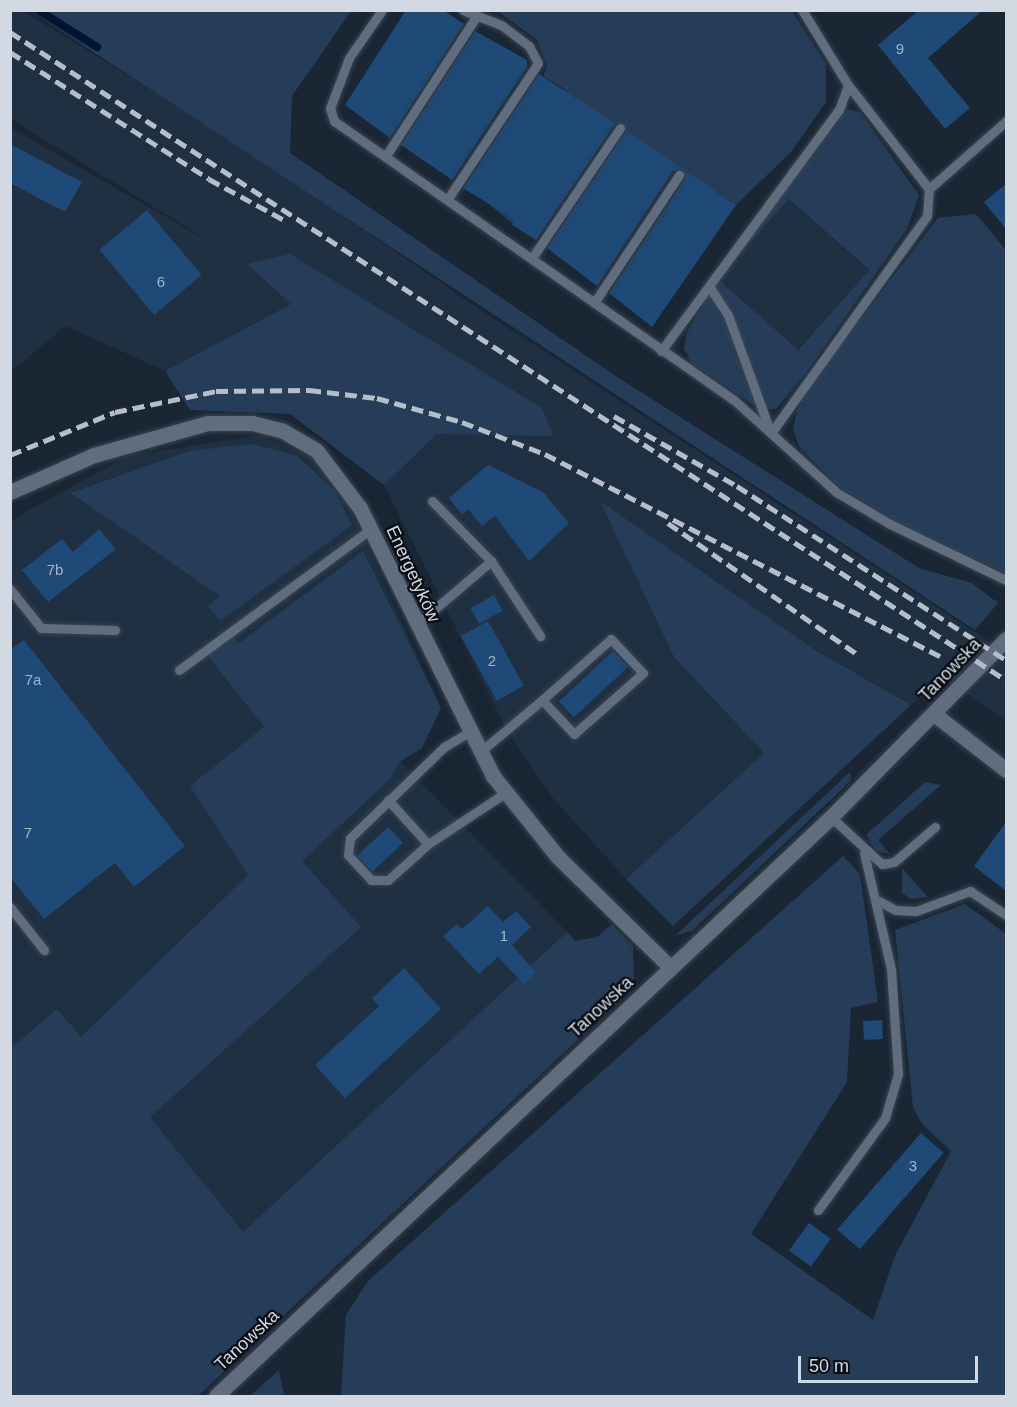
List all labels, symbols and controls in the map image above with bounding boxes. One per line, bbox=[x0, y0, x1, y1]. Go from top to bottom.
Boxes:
house number: 9 bbox=[896, 40, 904, 58]
house number: 6 bbox=[157, 273, 165, 291]
street label: Energetyków bbox=[381, 522, 445, 626]
house number: 7b bbox=[47, 561, 63, 579]
street label: Tanowska bbox=[914, 634, 986, 706]
house number: 2 bbox=[488, 652, 496, 670]
house number: 7a bbox=[25, 671, 41, 689]
house number: 7 bbox=[24, 824, 32, 842]
house number: 1 bbox=[500, 927, 508, 945]
street label: Tanowska bbox=[564, 972, 638, 1042]
house number: 3 bbox=[909, 1157, 917, 1175]
street label: Tanowska bbox=[210, 1305, 284, 1375]
scale bar bbox=[801, 1344, 981, 1382]
text: 50 m bbox=[809, 1356, 849, 1376]

